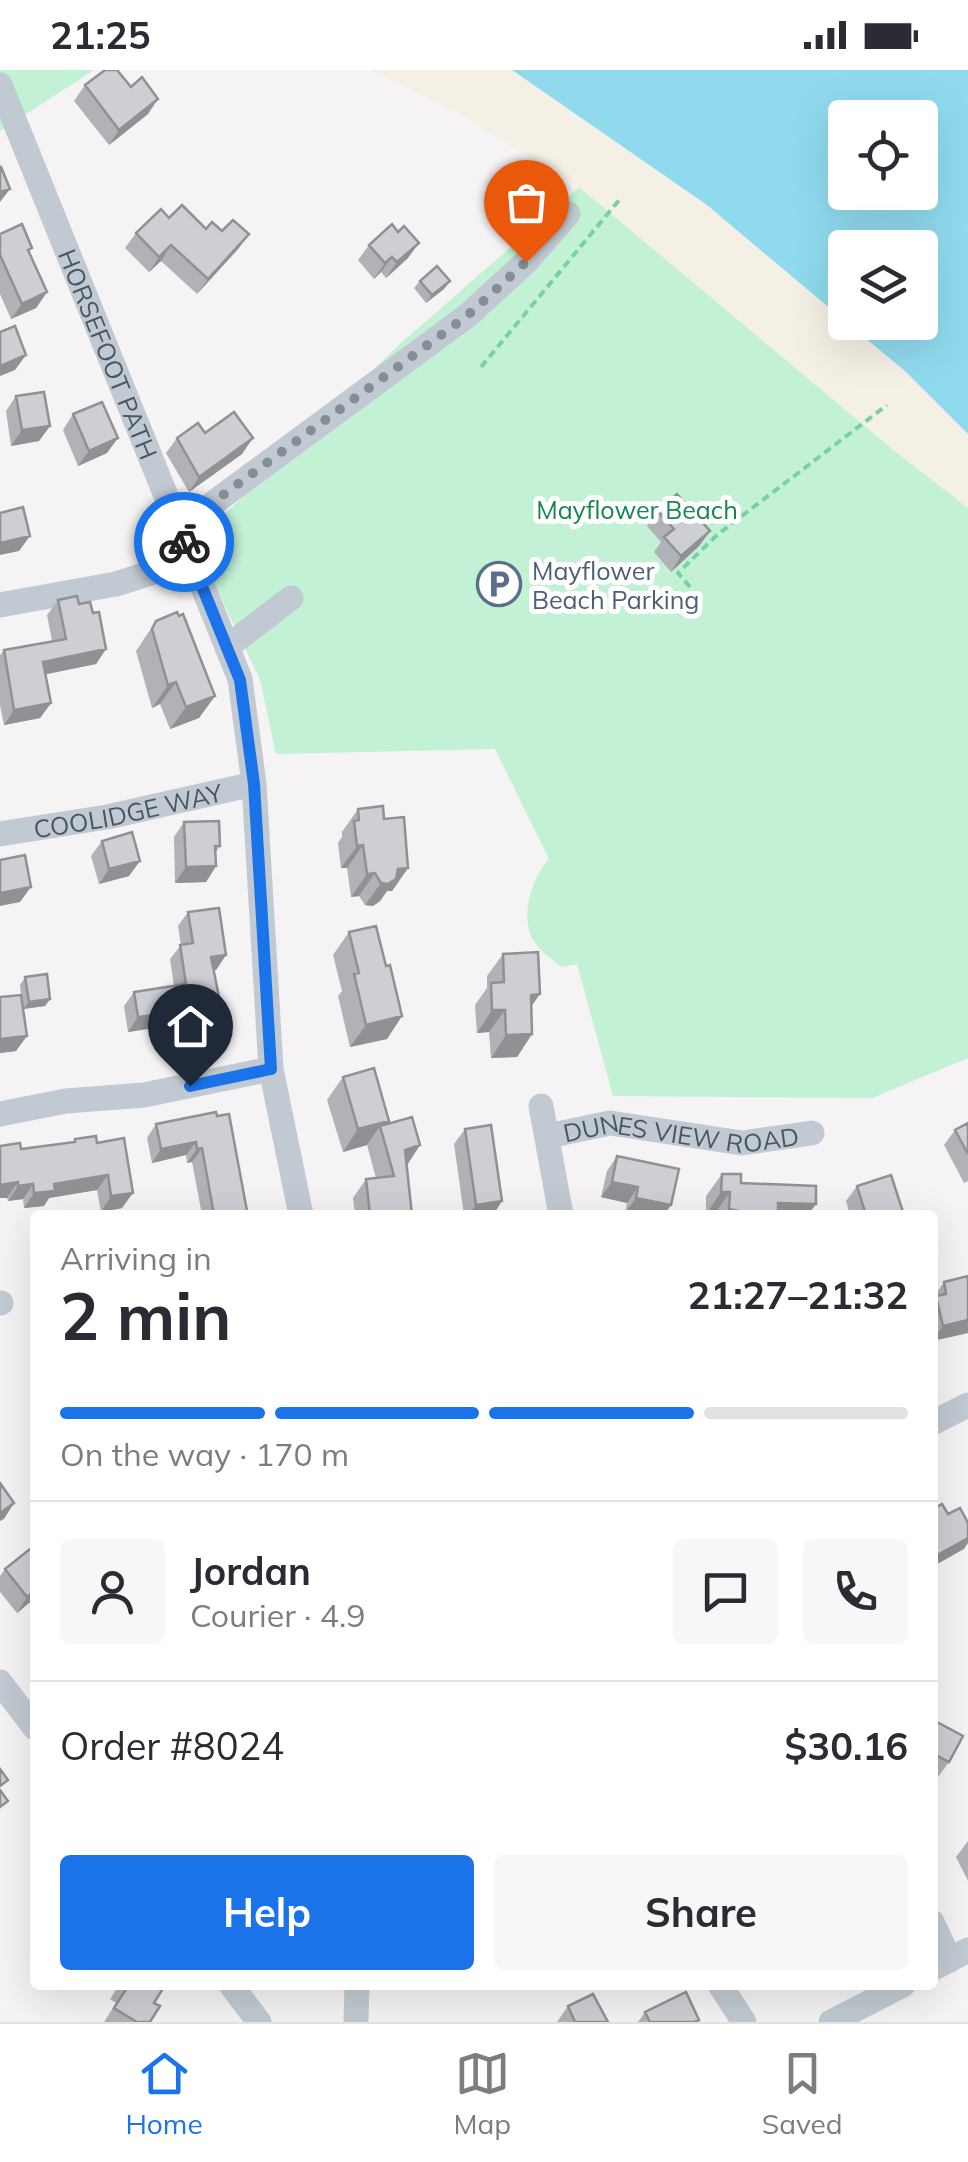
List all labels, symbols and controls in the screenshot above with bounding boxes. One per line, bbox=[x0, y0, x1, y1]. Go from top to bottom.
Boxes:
text: 21:25 bbox=[50, 11, 151, 59]
map controls bbox=[828, 100, 938, 340]
button: locate bbox=[828, 100, 938, 210]
pin bbox=[484, 160, 569, 263]
icon: bag bbox=[499, 175, 554, 230]
button: layers bbox=[828, 230, 938, 340]
street label: HORSEFOOT PATH bbox=[52, 244, 165, 464]
courier bbox=[134, 492, 234, 592]
park label: Mayflower Beach bbox=[536, 494, 738, 525]
icon: bike bbox=[157, 515, 212, 570]
place label: Mayflower Beach Parking bbox=[532, 555, 699, 615]
parking icon: Mayflower Beach Parking bbox=[476, 561, 522, 607]
street label: COOLIDGE WAY bbox=[31, 776, 226, 844]
pin bbox=[148, 984, 233, 1087]
icon: home bbox=[163, 999, 218, 1054]
street label: DUNES VIEW ROAD bbox=[560, 1106, 801, 1159]
text: Arriving in bbox=[60, 1238, 212, 1278]
text: 21:27–21:32 bbox=[688, 1271, 908, 1319]
text: 2 min bbox=[60, 1275, 231, 1356]
text: On the way · 170 m bbox=[60, 1434, 349, 1474]
button: person bbox=[60, 1539, 165, 1644]
button: chat bbox=[673, 1539, 778, 1644]
button: phone bbox=[803, 1539, 908, 1644]
text: Jordan bbox=[190, 1547, 311, 1595]
text: Courier · 4.9 bbox=[190, 1595, 366, 1635]
text: Order #8024 bbox=[60, 1722, 284, 1770]
text: $30.16 bbox=[785, 1722, 908, 1770]
button: Help bbox=[60, 1855, 474, 1970]
button: Share bbox=[494, 1855, 908, 1970]
tab: Home bbox=[125, 2046, 203, 2141]
tab: Map bbox=[453, 2046, 511, 2141]
tab: Saved bbox=[762, 2046, 843, 2141]

